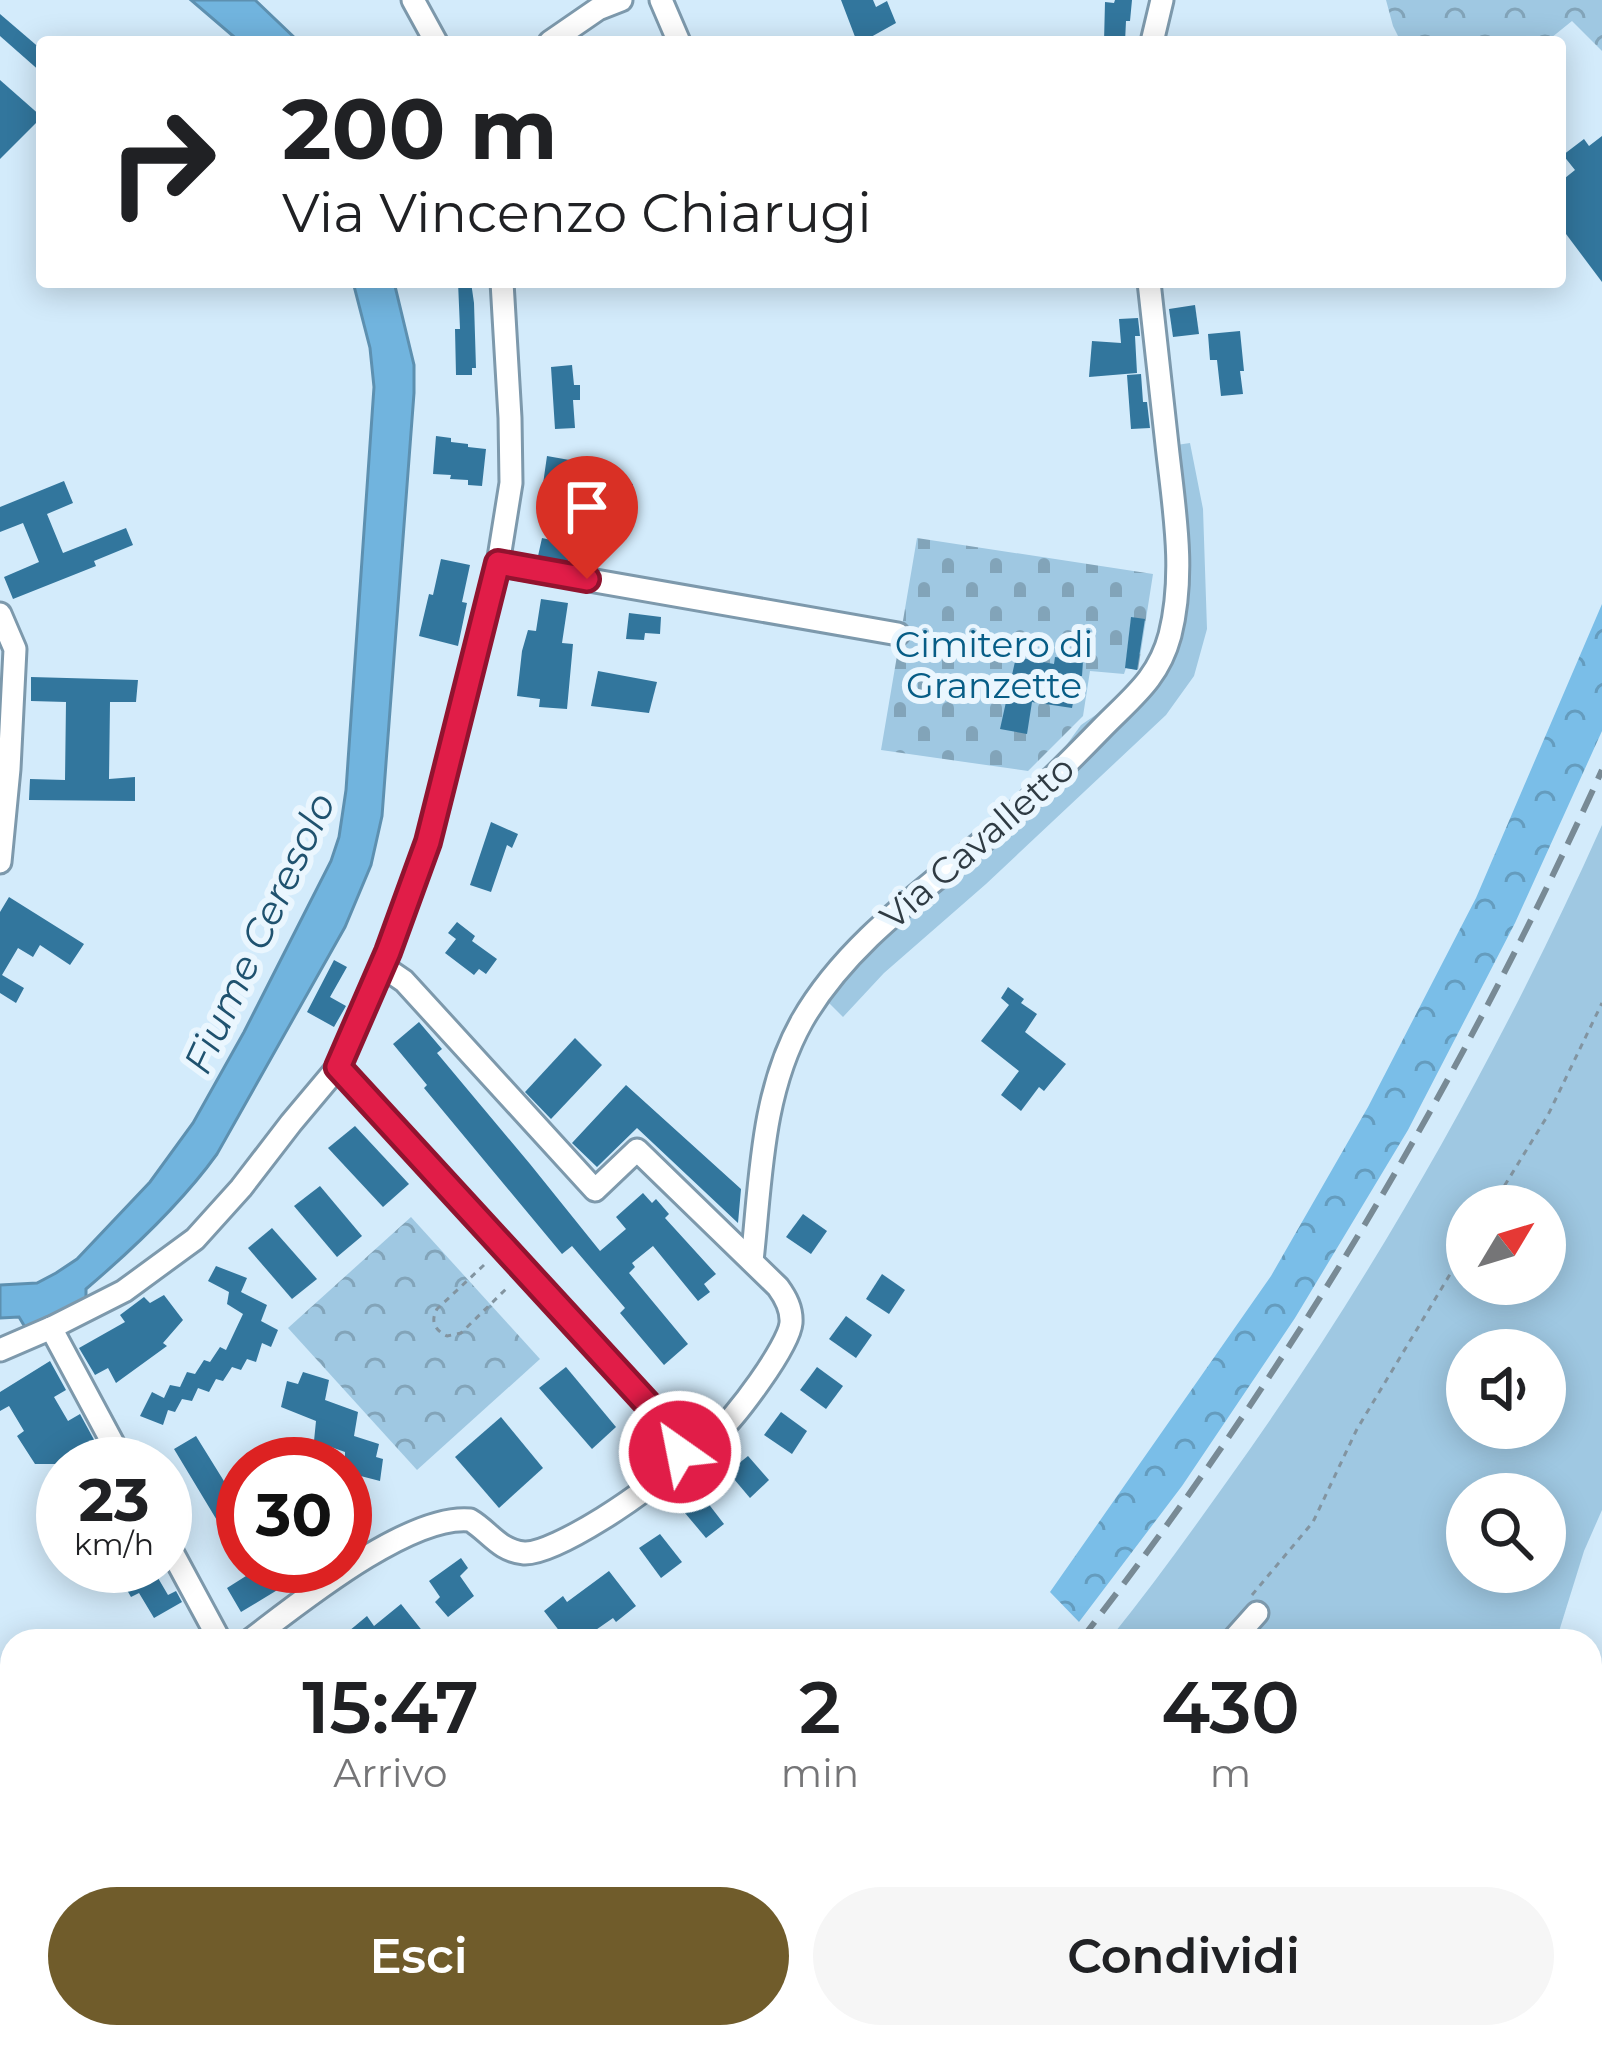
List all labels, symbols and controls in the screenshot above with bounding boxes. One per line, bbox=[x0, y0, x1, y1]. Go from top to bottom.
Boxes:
text: 200 m bbox=[282, 78, 558, 180]
icon: right bbox=[84, 84, 240, 240]
text: Via Vincenzo Chiarugi bbox=[282, 180, 872, 246]
pin bbox=[536, 456, 638, 579]
icon: arrive bbox=[554, 474, 620, 540]
park label: Cimitero di Granzette bbox=[895, 622, 1093, 707]
street label: Via Cavalletto bbox=[871, 746, 1083, 938]
water label: Fiume Ceresolo bbox=[173, 785, 345, 1081]
north arrow bbox=[1446, 1185, 1566, 1305]
map controls bbox=[1446, 1185, 1566, 1593]
button: sound bbox=[1446, 1329, 1566, 1449]
position arrow bbox=[617, 1389, 743, 1515]
speed limit sign: 30 bbox=[216, 1437, 372, 1593]
text: 23 bbox=[79, 1463, 149, 1536]
button: search bbox=[1446, 1473, 1566, 1593]
text: km/h bbox=[74, 1526, 154, 1563]
text: 15:47 bbox=[302, 1663, 479, 1751]
text: 2 bbox=[799, 1663, 841, 1751]
text: 430 bbox=[1161, 1663, 1300, 1751]
text: Arrivo bbox=[333, 1749, 448, 1797]
text: min bbox=[781, 1749, 859, 1797]
text: m bbox=[1210, 1749, 1251, 1797]
button: Esci bbox=[48, 1887, 789, 2025]
button: Condividi bbox=[813, 1887, 1554, 2025]

